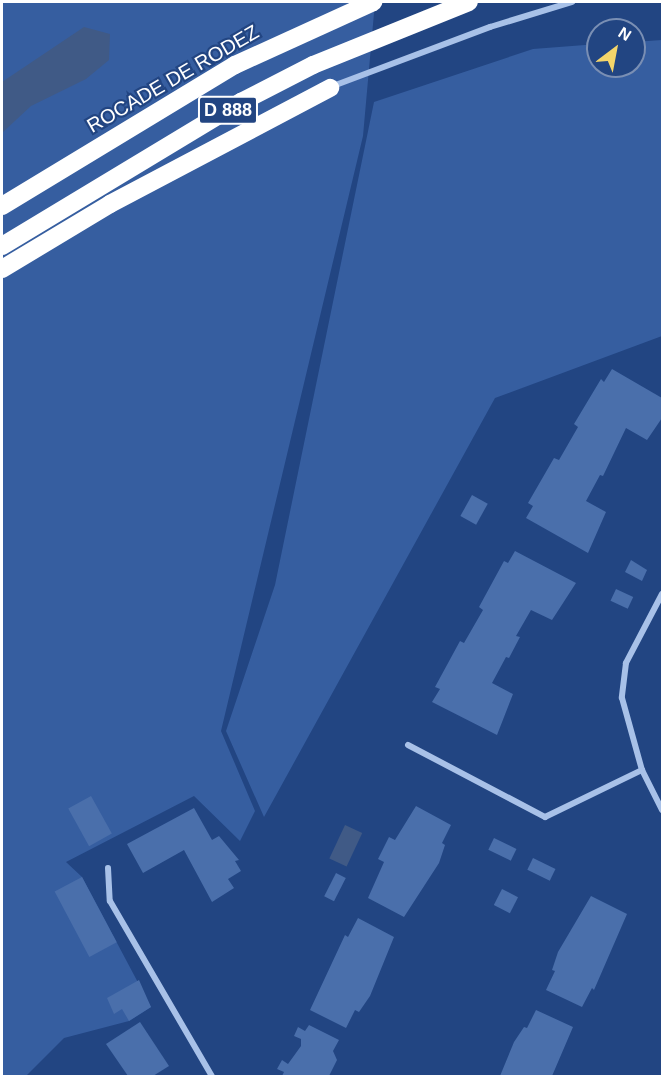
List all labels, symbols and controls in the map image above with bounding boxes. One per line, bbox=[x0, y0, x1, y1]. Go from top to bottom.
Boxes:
north arrow bbox=[586, 18, 646, 78]
street label: ROCADE DE RODEZ bbox=[83, 20, 263, 138]
text: N bbox=[615, 24, 634, 44]
road number: D 888 bbox=[196, 95, 260, 125]

